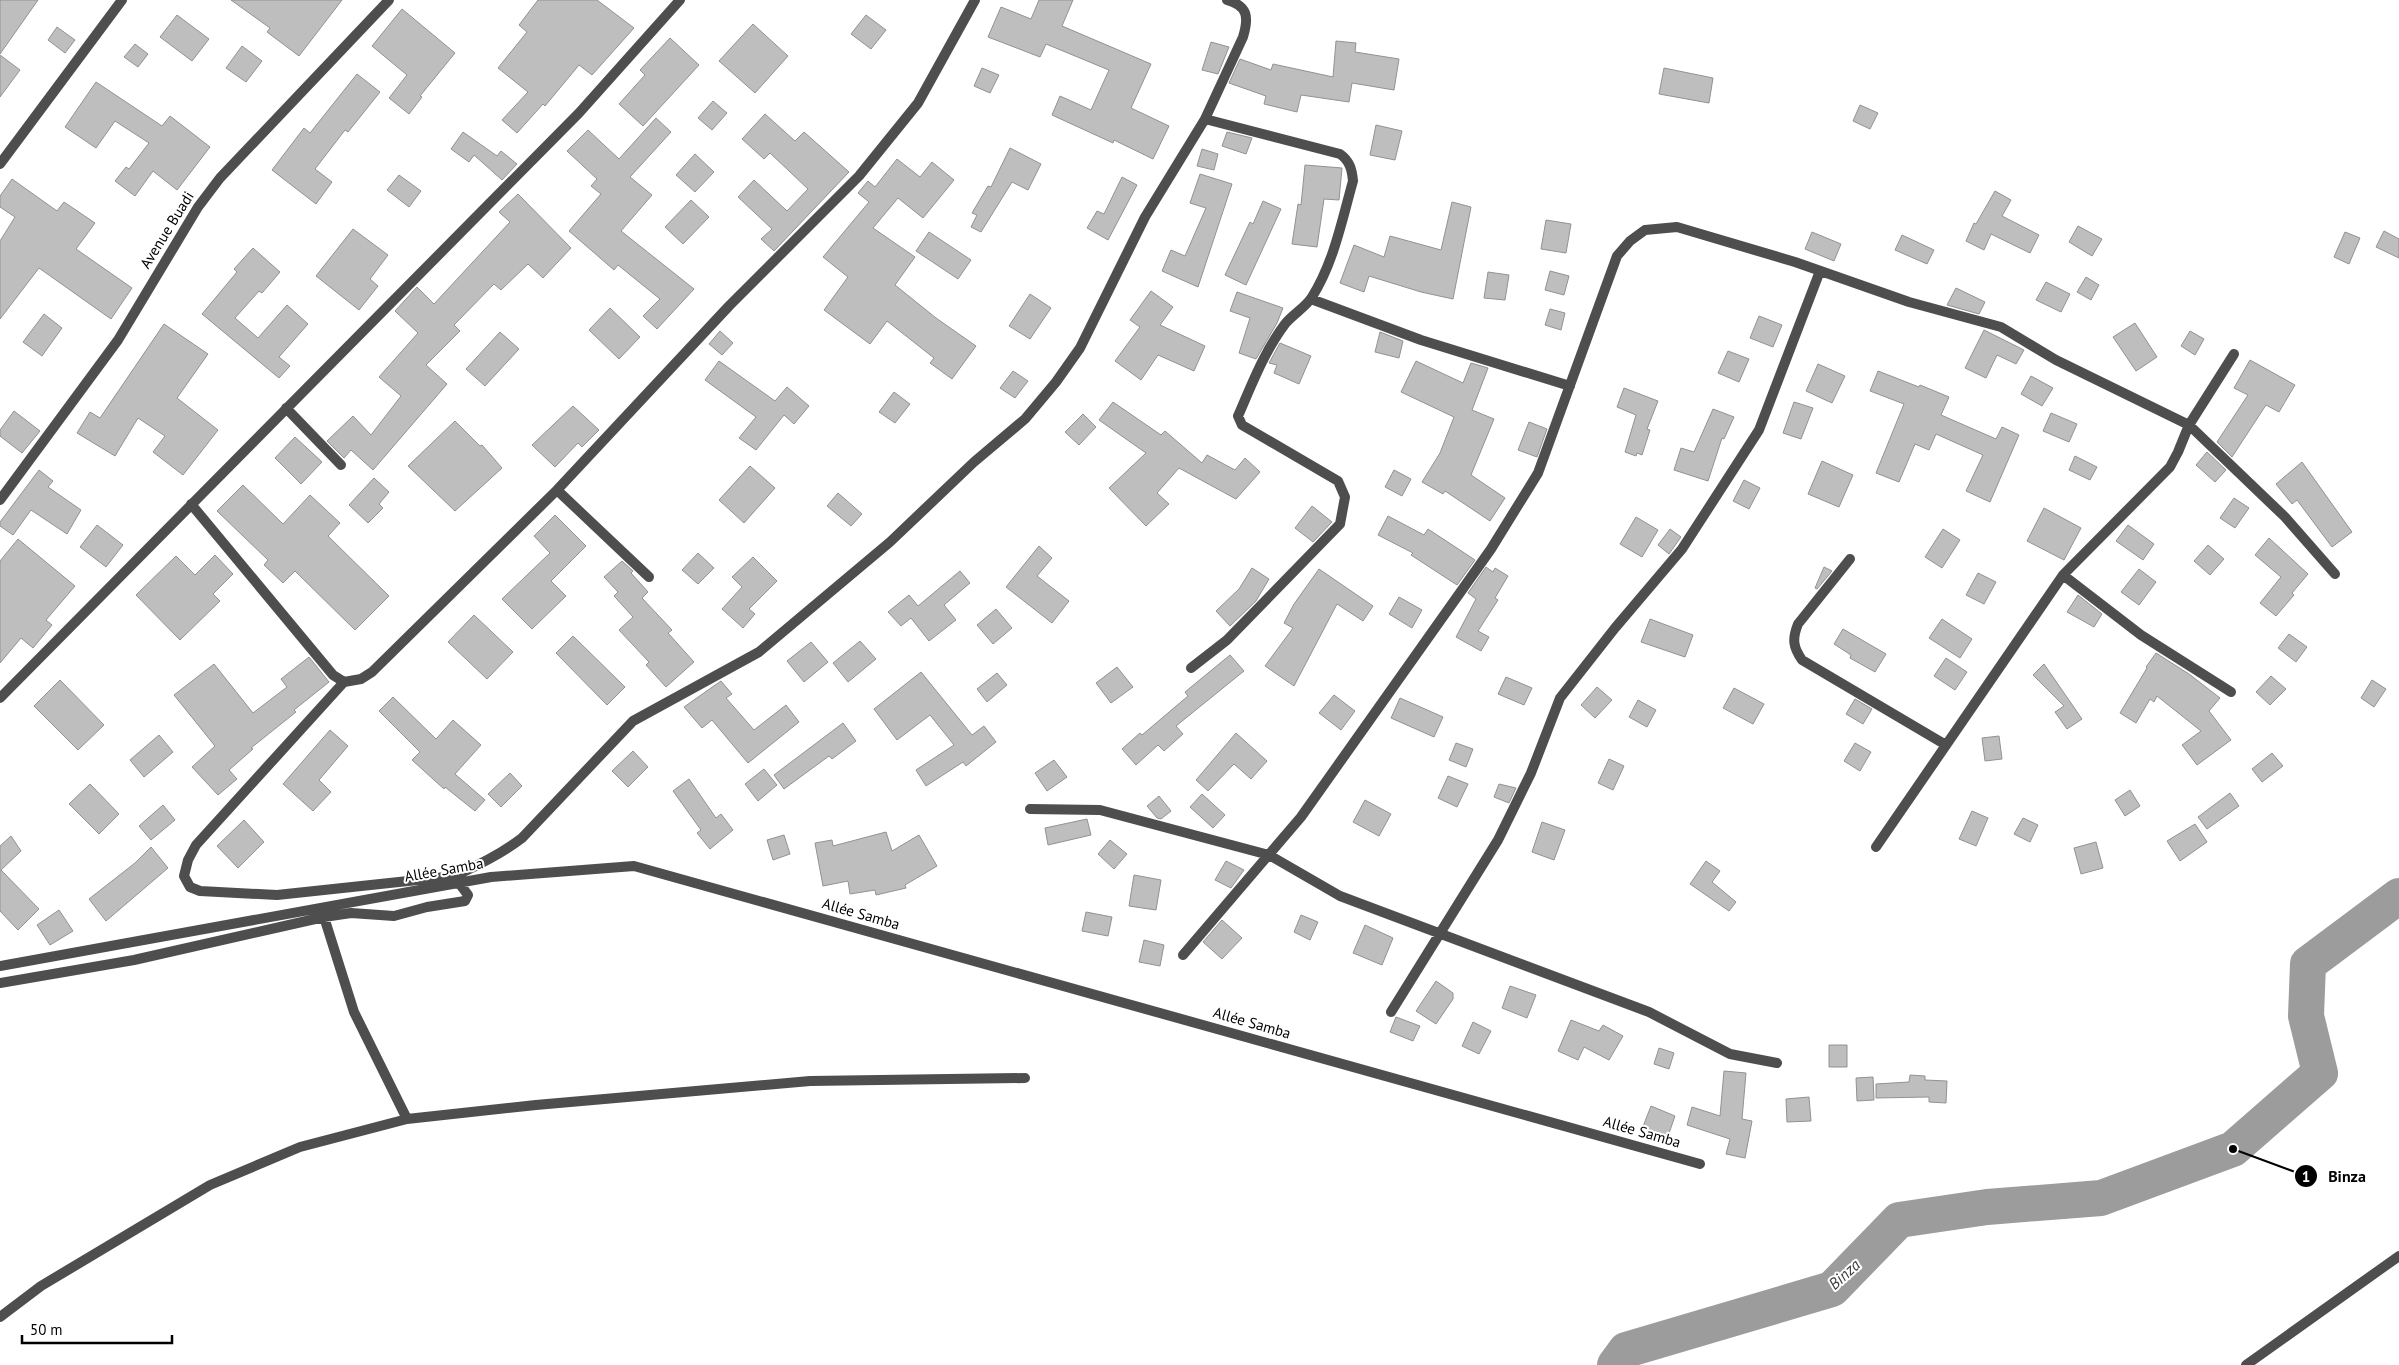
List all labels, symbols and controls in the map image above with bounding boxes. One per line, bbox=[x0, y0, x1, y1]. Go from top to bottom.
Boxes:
street label: Avenue Buadi bbox=[135, 188, 198, 272]
street label: Allée Samba bbox=[403, 853, 485, 886]
street label: Allée Samba bbox=[820, 893, 902, 934]
street label: Allée Samba bbox=[1211, 1002, 1293, 1043]
street label: Allée Samba bbox=[1601, 1111, 1683, 1152]
callout: Binza bbox=[2293, 1161, 2376, 1192]
text: Binza bbox=[2328, 1166, 2366, 1186]
text: 1 bbox=[2302, 1167, 2310, 1186]
water label: Binza bbox=[1824, 1254, 1864, 1293]
scale bar bbox=[22, 1312, 172, 1344]
text: 50 m bbox=[30, 1320, 63, 1339]

